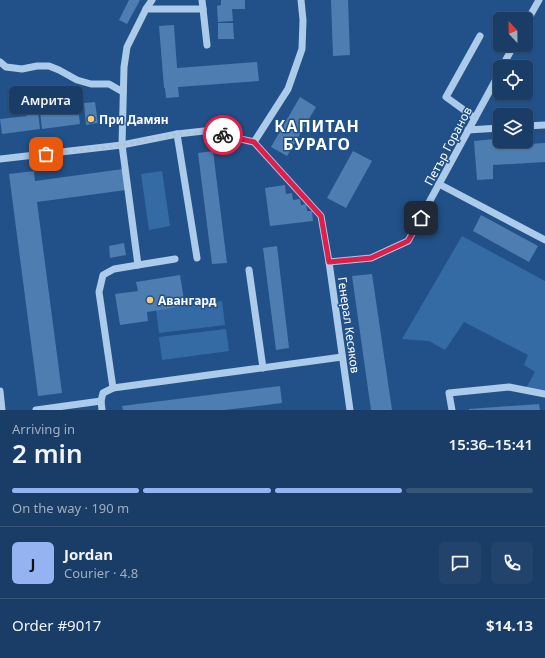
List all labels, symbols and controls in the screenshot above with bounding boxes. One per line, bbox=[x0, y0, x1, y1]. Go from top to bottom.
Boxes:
north arrow bbox=[493, 12, 533, 52]
map controls bbox=[493, 12, 533, 148]
button: locate bbox=[493, 60, 533, 100]
callout: Амрита bbox=[9, 86, 83, 114]
text: Амрита bbox=[21, 91, 71, 109]
street label: Петър Горанов bbox=[420, 104, 476, 188]
button: layers bbox=[493, 108, 533, 148]
place label: При Дамян bbox=[99, 111, 169, 128]
marker: При Дамян bbox=[86, 114, 96, 124]
courier bbox=[203, 115, 243, 155]
district label: КАПИТАН БУРАГО bbox=[274, 115, 360, 155]
icon: bike bbox=[212, 124, 234, 146]
pin bbox=[29, 137, 63, 171]
icon: bag bbox=[35, 143, 57, 165]
pin bbox=[404, 201, 438, 235]
icon: home bbox=[410, 207, 432, 229]
street label: Генерал Кесяков bbox=[334, 276, 364, 374]
place label: Авангард bbox=[158, 292, 217, 309]
marker: Авангард bbox=[145, 295, 155, 305]
text: Arriving in bbox=[12, 420, 75, 438]
text: 15:36–15:41 bbox=[449, 434, 533, 454]
text: 2 min bbox=[12, 435, 83, 471]
text: On the way · 190 m bbox=[12, 499, 129, 517]
button: chat bbox=[439, 542, 481, 584]
button: phone bbox=[491, 542, 533, 584]
text: Jordan bbox=[64, 544, 113, 564]
text: J bbox=[31, 553, 35, 573]
text: Courier · 4.8 bbox=[64, 564, 138, 582]
text: Order #9017 bbox=[12, 615, 101, 635]
text: $14.13 bbox=[486, 615, 533, 635]

